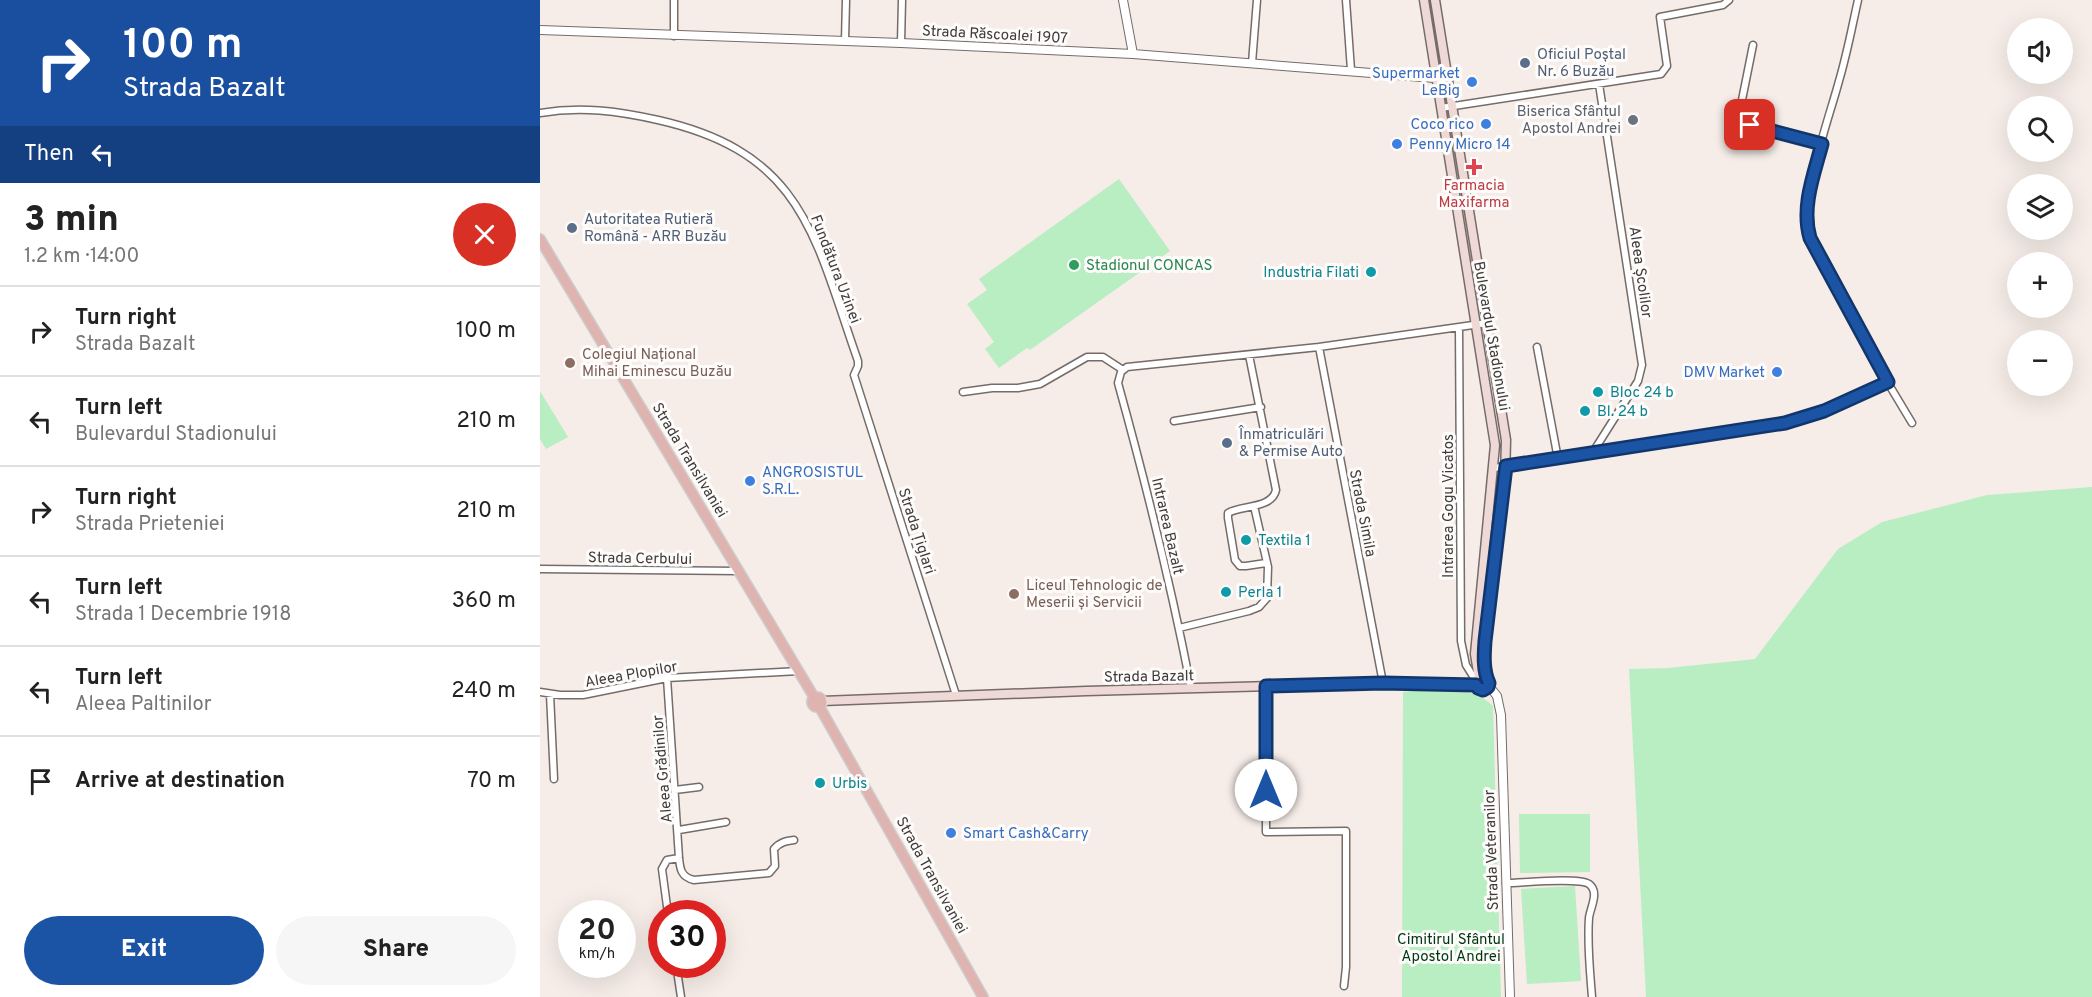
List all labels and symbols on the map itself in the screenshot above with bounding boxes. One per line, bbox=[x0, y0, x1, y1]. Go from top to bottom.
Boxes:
street label: Strada Răscoalei 1907 bbox=[921, 22, 1069, 49]
place label: Oficiul Poștal Nr. 6 Buzău bbox=[1537, 46, 1626, 82]
marker: Oficiul Poștal Nr. 6 Buzău bbox=[1518, 56, 1532, 70]
place label: Supermarket LeBig bbox=[1372, 65, 1460, 101]
marker: Supermarket LeBig bbox=[1465, 75, 1479, 89]
pin bbox=[1724, 99, 1775, 150]
place label: Biserica Sfântul Apostol Andrei bbox=[1517, 103, 1621, 139]
marker: Biserica Sfântul Apostol Andrei bbox=[1626, 113, 1640, 127]
place label: Coco rico bbox=[1411, 116, 1474, 135]
marker: Coco rico bbox=[1479, 117, 1493, 131]
place label: Penny Micro 14 bbox=[1409, 136, 1511, 155]
marker: Penny Micro 14 bbox=[1390, 137, 1404, 151]
marker: Farmacia Maxifarma bbox=[1467, 160, 1481, 174]
place label: Farmacia Maxifarma bbox=[1439, 177, 1509, 213]
place label: Autoritatea Rutieră Română - ARR Buzău bbox=[584, 211, 727, 247]
street label: Fundătura Uzinei bbox=[805, 213, 864, 326]
marker: Autoritatea Rutieră Română - ARR Buzău bbox=[565, 221, 579, 235]
street label: Aleea Școlilor bbox=[1624, 225, 1655, 319]
place label: Stadionul CONCAS bbox=[1086, 257, 1213, 276]
marker: Stadionul CONCAS bbox=[1067, 258, 1081, 272]
street label: Bulevardul Stadionului bbox=[1468, 260, 1513, 412]
place label: Industria Filati bbox=[1263, 264, 1359, 283]
marker: Industria Filati bbox=[1364, 265, 1378, 279]
place label: Colegiul Național Mihai Eminescu Buzău bbox=[582, 346, 732, 382]
marker: Colegiul Național Mihai Eminescu Buzău bbox=[563, 356, 577, 370]
place label: DMV Market bbox=[1684, 364, 1765, 383]
marker: DMV Market bbox=[1770, 365, 1784, 379]
place label: Bloc 24 b bbox=[1610, 384, 1674, 403]
marker: Bloc 24 b bbox=[1591, 385, 1605, 399]
street label: Strada Transilvaniei bbox=[647, 400, 731, 522]
place label: Bl. 24 b bbox=[1597, 403, 1648, 422]
marker: Bl. 24 b bbox=[1578, 404, 1592, 418]
place label: Înmatriculări & Permise Auto bbox=[1238, 425, 1343, 462]
street label: Intrarea Gogu Vicatos bbox=[1440, 434, 1459, 578]
marker: Înmatriculări & Permise Auto bbox=[1220, 436, 1234, 450]
place label: ANGROSISTUL S.R.L. bbox=[762, 464, 863, 500]
street label: Strada Simila bbox=[1344, 468, 1379, 559]
marker: ANGROSISTUL S.R.L. bbox=[743, 474, 757, 488]
street label: Intrarea Bazalt bbox=[1146, 476, 1187, 577]
street label: Strada Țiglari bbox=[893, 486, 938, 577]
place label: Textila 1 bbox=[1258, 532, 1311, 551]
marker: Textila 1 bbox=[1239, 533, 1253, 547]
street label: Strada Cerbului bbox=[588, 549, 692, 570]
place label: Liceul Tehnologic de Meserii și Servicii bbox=[1026, 577, 1163, 613]
place label: Perla 1 bbox=[1238, 584, 1282, 603]
marker: Perla 1 bbox=[1219, 585, 1233, 599]
marker: Liceul Tehnologic de Meserii și Servicii bbox=[1007, 587, 1021, 601]
street label: Aleea Plopilor bbox=[583, 658, 679, 693]
street label: Strada Bazalt bbox=[1104, 667, 1194, 688]
street label: Aleea Grădinilor bbox=[649, 714, 678, 824]
position arrow bbox=[1234, 758, 1298, 822]
place label: Urbis bbox=[832, 775, 867, 794]
marker: Urbis bbox=[813, 776, 827, 790]
street label: Strada Veteranilor bbox=[1481, 789, 1504, 911]
street label: Strada Transilvaniei bbox=[891, 814, 971, 937]
place label: Smart Cash&Carry bbox=[963, 825, 1089, 844]
marker: Smart Cash&Carry bbox=[944, 826, 958, 840]
speed limit sign: 30 bbox=[648, 900, 726, 978]
park label: Cimitirul Sfântul Apostol Andrei bbox=[1397, 931, 1505, 967]

